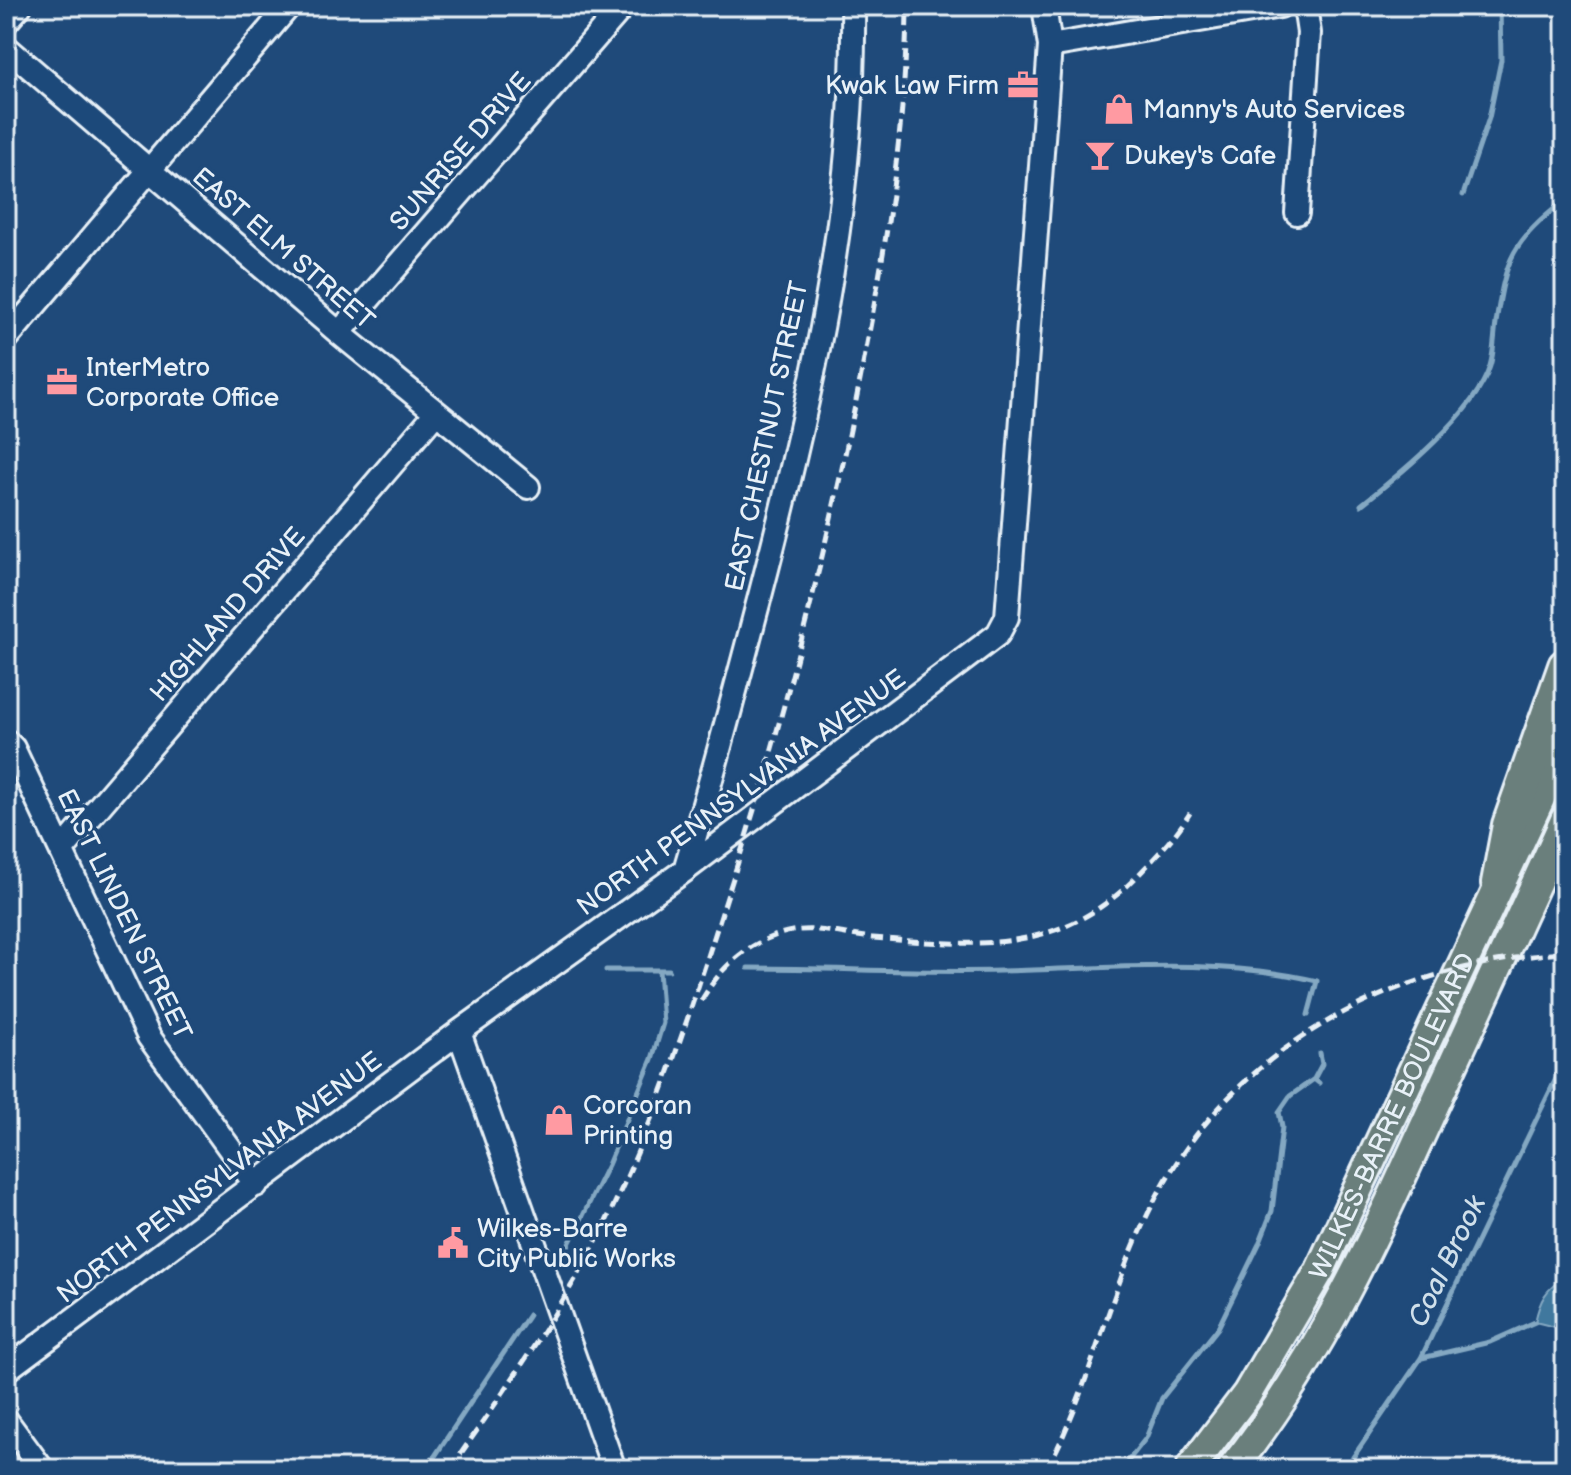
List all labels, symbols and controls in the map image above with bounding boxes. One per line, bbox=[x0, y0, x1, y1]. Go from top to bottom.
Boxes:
street label: SUNRISE DRIVE bbox=[384, 67, 538, 237]
office icon: Kwak Law Firm bbox=[1006, 68, 1040, 102]
place label: Kwak Law Firm bbox=[825, 71, 999, 102]
shop icon: Manny's Auto Services bbox=[1102, 92, 1136, 126]
place label: Manny's Auto Services bbox=[1143, 95, 1405, 126]
bar icon: Dukey's Cafe bbox=[1083, 138, 1117, 172]
place label: Dukey's Cafe bbox=[1124, 141, 1276, 172]
street label: EAST ELM STREET bbox=[186, 162, 381, 337]
street label: EAST CHESTNUT STREET bbox=[719, 278, 816, 594]
place label: InterMetro Corporate Office bbox=[86, 353, 279, 414]
office icon: InterMetro Corporate Office bbox=[45, 365, 79, 399]
street label: HIGHLAND DRIVE bbox=[144, 522, 312, 708]
street label: NORTH PENNSYLVANIA AVENUE bbox=[572, 664, 912, 923]
street label: EAST LINDEN STREET bbox=[49, 784, 198, 1045]
street label: WILKES-BARRE BOULEVARD bbox=[1304, 948, 1483, 1285]
street label: NORTH PENNSYLVANIA AVENUE bbox=[51, 1046, 388, 1310]
place label: Corcoran Printing bbox=[583, 1091, 692, 1152]
shop icon: Corcoran Printing bbox=[542, 1103, 576, 1137]
water label: Coal Brook bbox=[1401, 1190, 1494, 1333]
place label: Wilkes-Barre City Public Works bbox=[477, 1214, 676, 1275]
public building icon: Wilkes-Barre City Public Works bbox=[436, 1226, 470, 1260]

